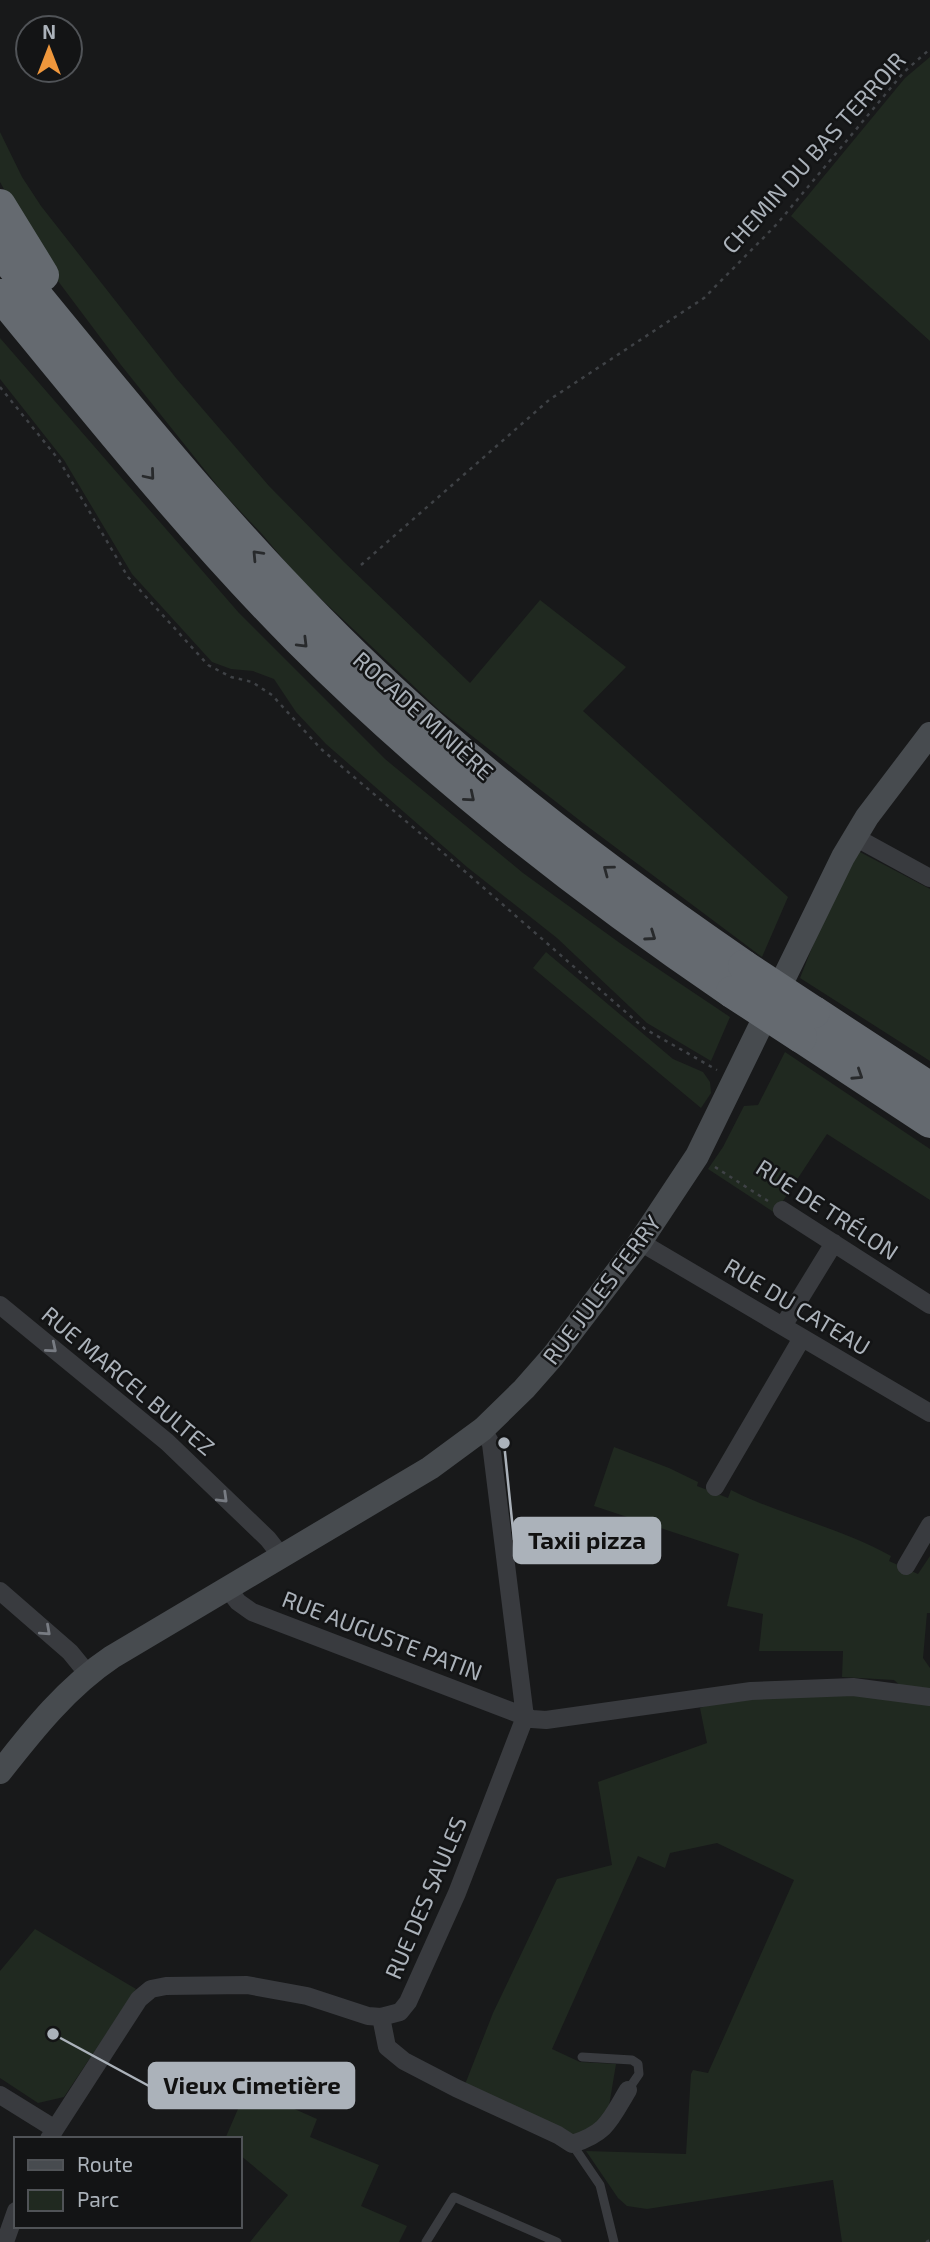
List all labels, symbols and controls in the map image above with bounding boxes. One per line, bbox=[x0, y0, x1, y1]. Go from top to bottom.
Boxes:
north arrow bbox=[14, 14, 84, 84]
text: N bbox=[42, 20, 56, 43]
street label: CHEMIN DU BAS TERROIR bbox=[716, 46, 911, 259]
one-way arrow bbox=[142, 467, 154, 480]
one-way arrow bbox=[253, 550, 265, 563]
one-way arrow bbox=[295, 635, 308, 648]
street label: ROCADE MINIÈRE bbox=[348, 645, 499, 785]
one-way arrow bbox=[462, 789, 475, 801]
one-way arrow bbox=[603, 866, 616, 878]
one-way arrow bbox=[643, 928, 656, 940]
one-way arrow bbox=[851, 1067, 864, 1080]
street label: RUE DE TRÉLON bbox=[751, 1153, 904, 1266]
street label: RUE JULES FERRY bbox=[536, 1209, 666, 1370]
street label: RUE DU CATEAU bbox=[720, 1252, 875, 1361]
street label: RUE MARCEL BULTEZ bbox=[37, 1300, 221, 1461]
one-way arrow bbox=[45, 1340, 57, 1353]
one-way arrow bbox=[215, 1489, 228, 1502]
callout: Taxii pizza bbox=[514, 1518, 660, 1563]
text: Taxii pizza bbox=[528, 1525, 646, 1554]
street label: RUE AUGUSTE PATIN bbox=[278, 1584, 486, 1686]
one-way arrow bbox=[37, 1623, 50, 1635]
street label: RUE DES SAULES bbox=[378, 1812, 472, 1983]
callout: Vieux Cimetière bbox=[149, 2063, 354, 2108]
text: Vieux Cimetière bbox=[163, 2070, 341, 2099]
legend bbox=[14, 2137, 242, 2228]
text: Route bbox=[77, 2151, 133, 2176]
text: Parc bbox=[77, 2186, 119, 2211]

